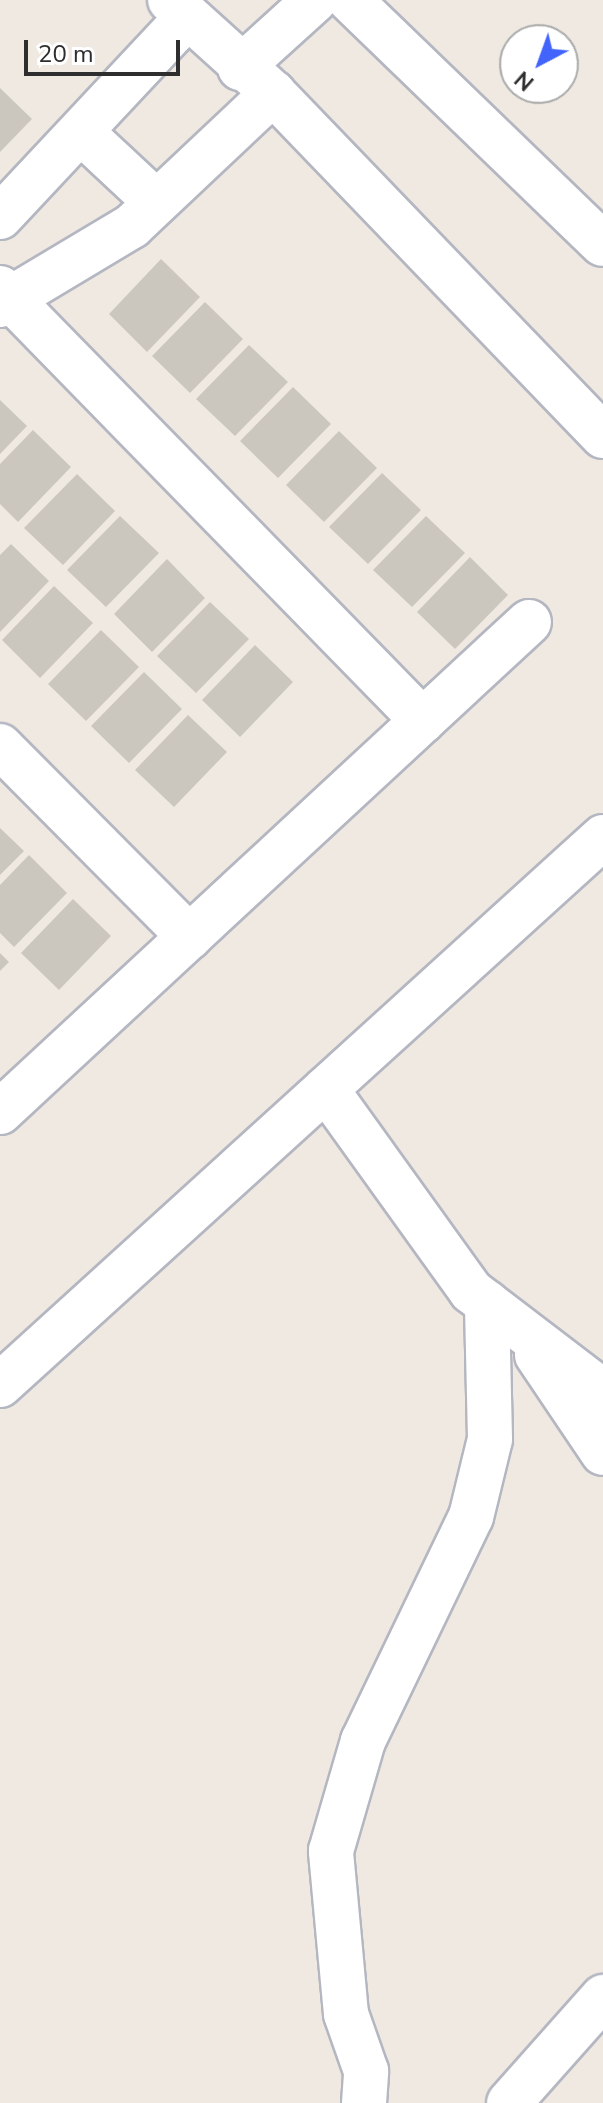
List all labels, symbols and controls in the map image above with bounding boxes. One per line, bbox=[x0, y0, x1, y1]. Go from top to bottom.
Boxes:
scale bar bbox=[28, 24, 184, 74]
north arrow bbox=[499, 24, 579, 104]
text: 20 m bbox=[38, 38, 94, 70]
text: N bbox=[509, 64, 541, 97]

